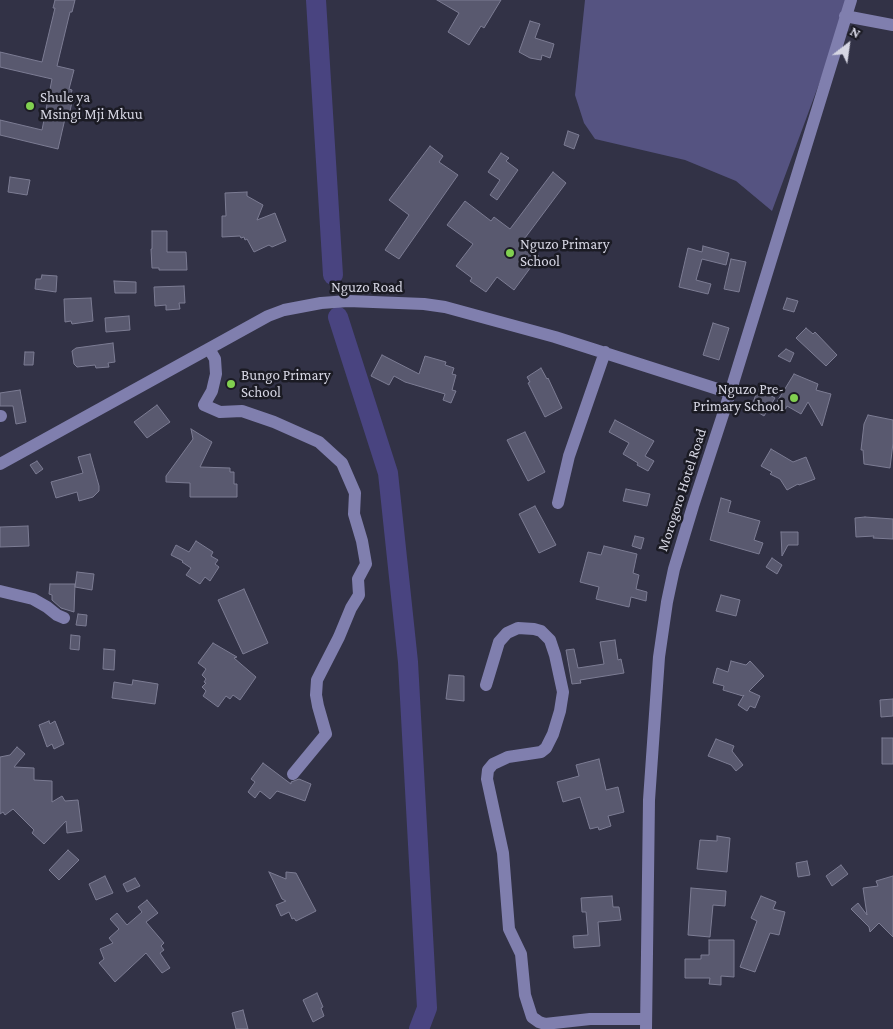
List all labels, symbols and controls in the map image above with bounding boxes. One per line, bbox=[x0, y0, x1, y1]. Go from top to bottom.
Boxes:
north arrow bbox=[823, 20, 873, 70]
text: N bbox=[847, 23, 864, 41]
place label: Shule ya Msingi Mji Mkuu bbox=[40, 88, 143, 123]
marker: Shule ya Msingi Mji Mkuu bbox=[24, 100, 36, 112]
place label: Nguzo Primary School bbox=[520, 235, 610, 270]
marker: Nguzo Primary School bbox=[504, 247, 516, 259]
street label: Nguzo Road bbox=[331, 278, 403, 296]
place label: Bungo Primary School bbox=[241, 366, 331, 401]
marker: Bungo Primary School bbox=[225, 378, 237, 390]
place label: Nguzo Pre- Primary School bbox=[693, 380, 784, 415]
marker: Nguzo Pre- Primary School bbox=[788, 392, 800, 404]
street label: Morogoro Hotel Road bbox=[654, 426, 710, 554]

